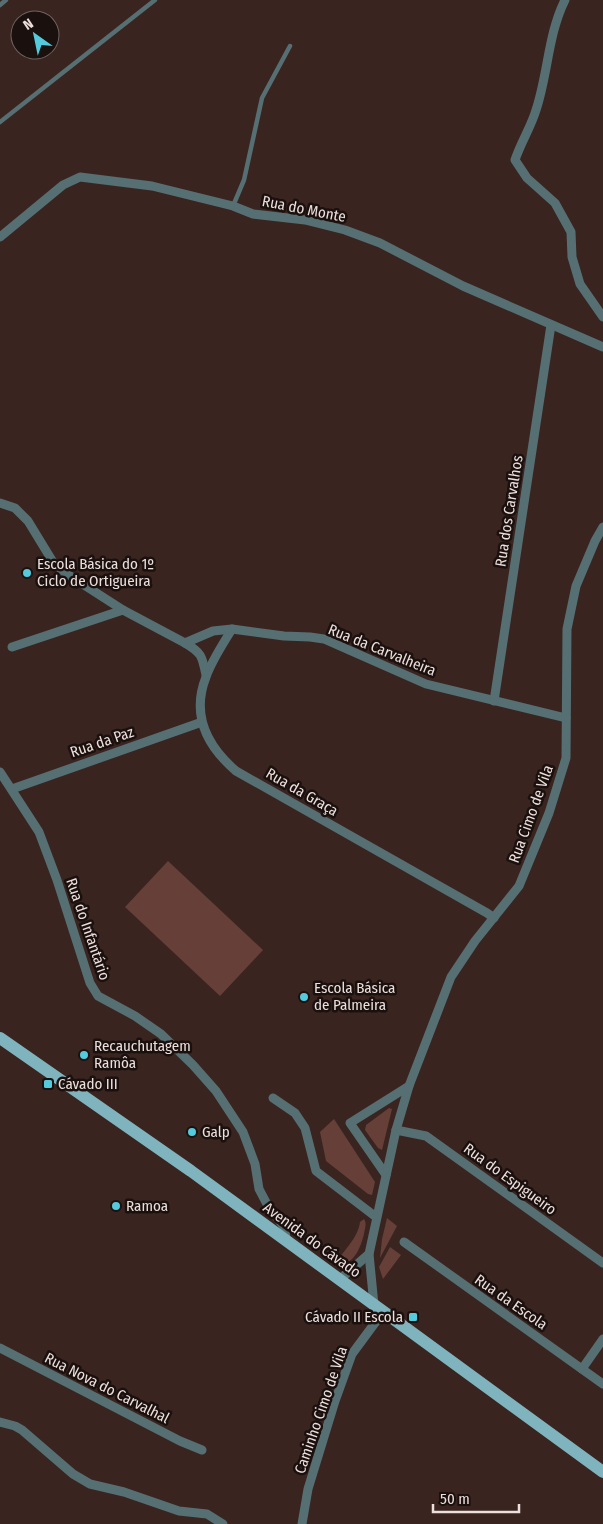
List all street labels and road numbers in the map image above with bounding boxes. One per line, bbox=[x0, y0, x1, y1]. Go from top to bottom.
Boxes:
street label: Rua do Monte bbox=[261, 192, 347, 226]
street label: Rua dos Carvalhos bbox=[491, 454, 527, 568]
street label: Rua da Carvalheira bbox=[325, 620, 439, 680]
street label: Rua da Paz bbox=[68, 723, 136, 761]
street label: Rua Cimo de Vila bbox=[505, 763, 557, 865]
street label: Rua da Graça bbox=[263, 764, 341, 820]
street label: Rua do Infantário bbox=[62, 876, 114, 983]
street label: Rua do Espigueiro bbox=[460, 1139, 560, 1219]
street label: Avenida do Cávado bbox=[260, 1199, 364, 1282]
street label: Rua da Escola bbox=[471, 1270, 551, 1334]
street label: Caminho Cimo de Vila bbox=[291, 1344, 351, 1476]
street label: Rua Nova do Carvalhal bbox=[42, 1349, 172, 1427]

